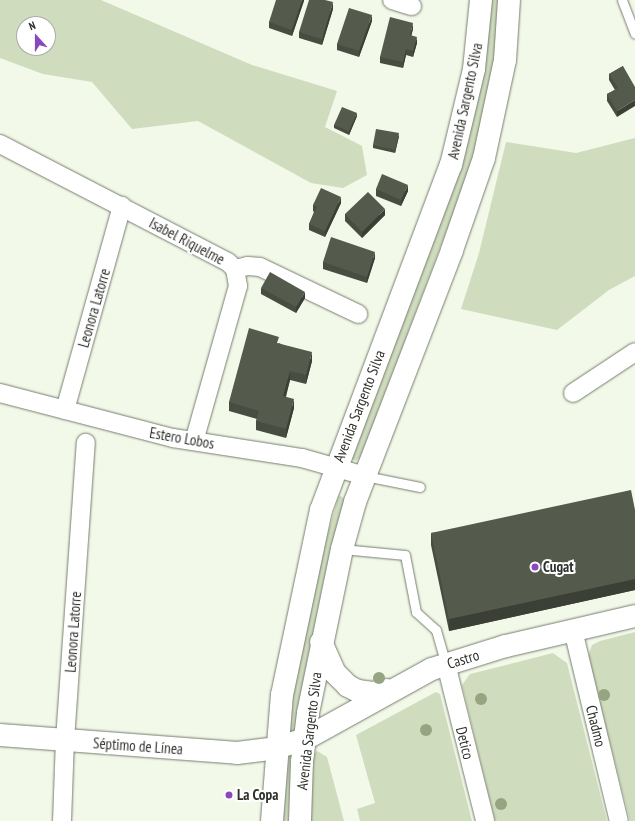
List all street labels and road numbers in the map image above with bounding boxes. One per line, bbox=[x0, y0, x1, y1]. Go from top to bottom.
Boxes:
street label: Avenida Sargento Silva bbox=[444, 41, 486, 161]
street label: Isabel Riquelme bbox=[146, 214, 228, 268]
street label: Leonora Latorre bbox=[74, 266, 114, 350]
street label: Avenida Sargento Silva bbox=[329, 347, 389, 465]
street label: Estero Lobos bbox=[148, 423, 216, 453]
street label: Leonora Latorre bbox=[61, 591, 85, 673]
street label: Castro bbox=[445, 646, 481, 672]
street label: Avenida Sargento Silva bbox=[293, 671, 325, 791]
street label: Chadmo bbox=[582, 703, 610, 749]
street label: Detico bbox=[452, 725, 478, 761]
street label: Séptimo de Línea bbox=[92, 734, 184, 758]

